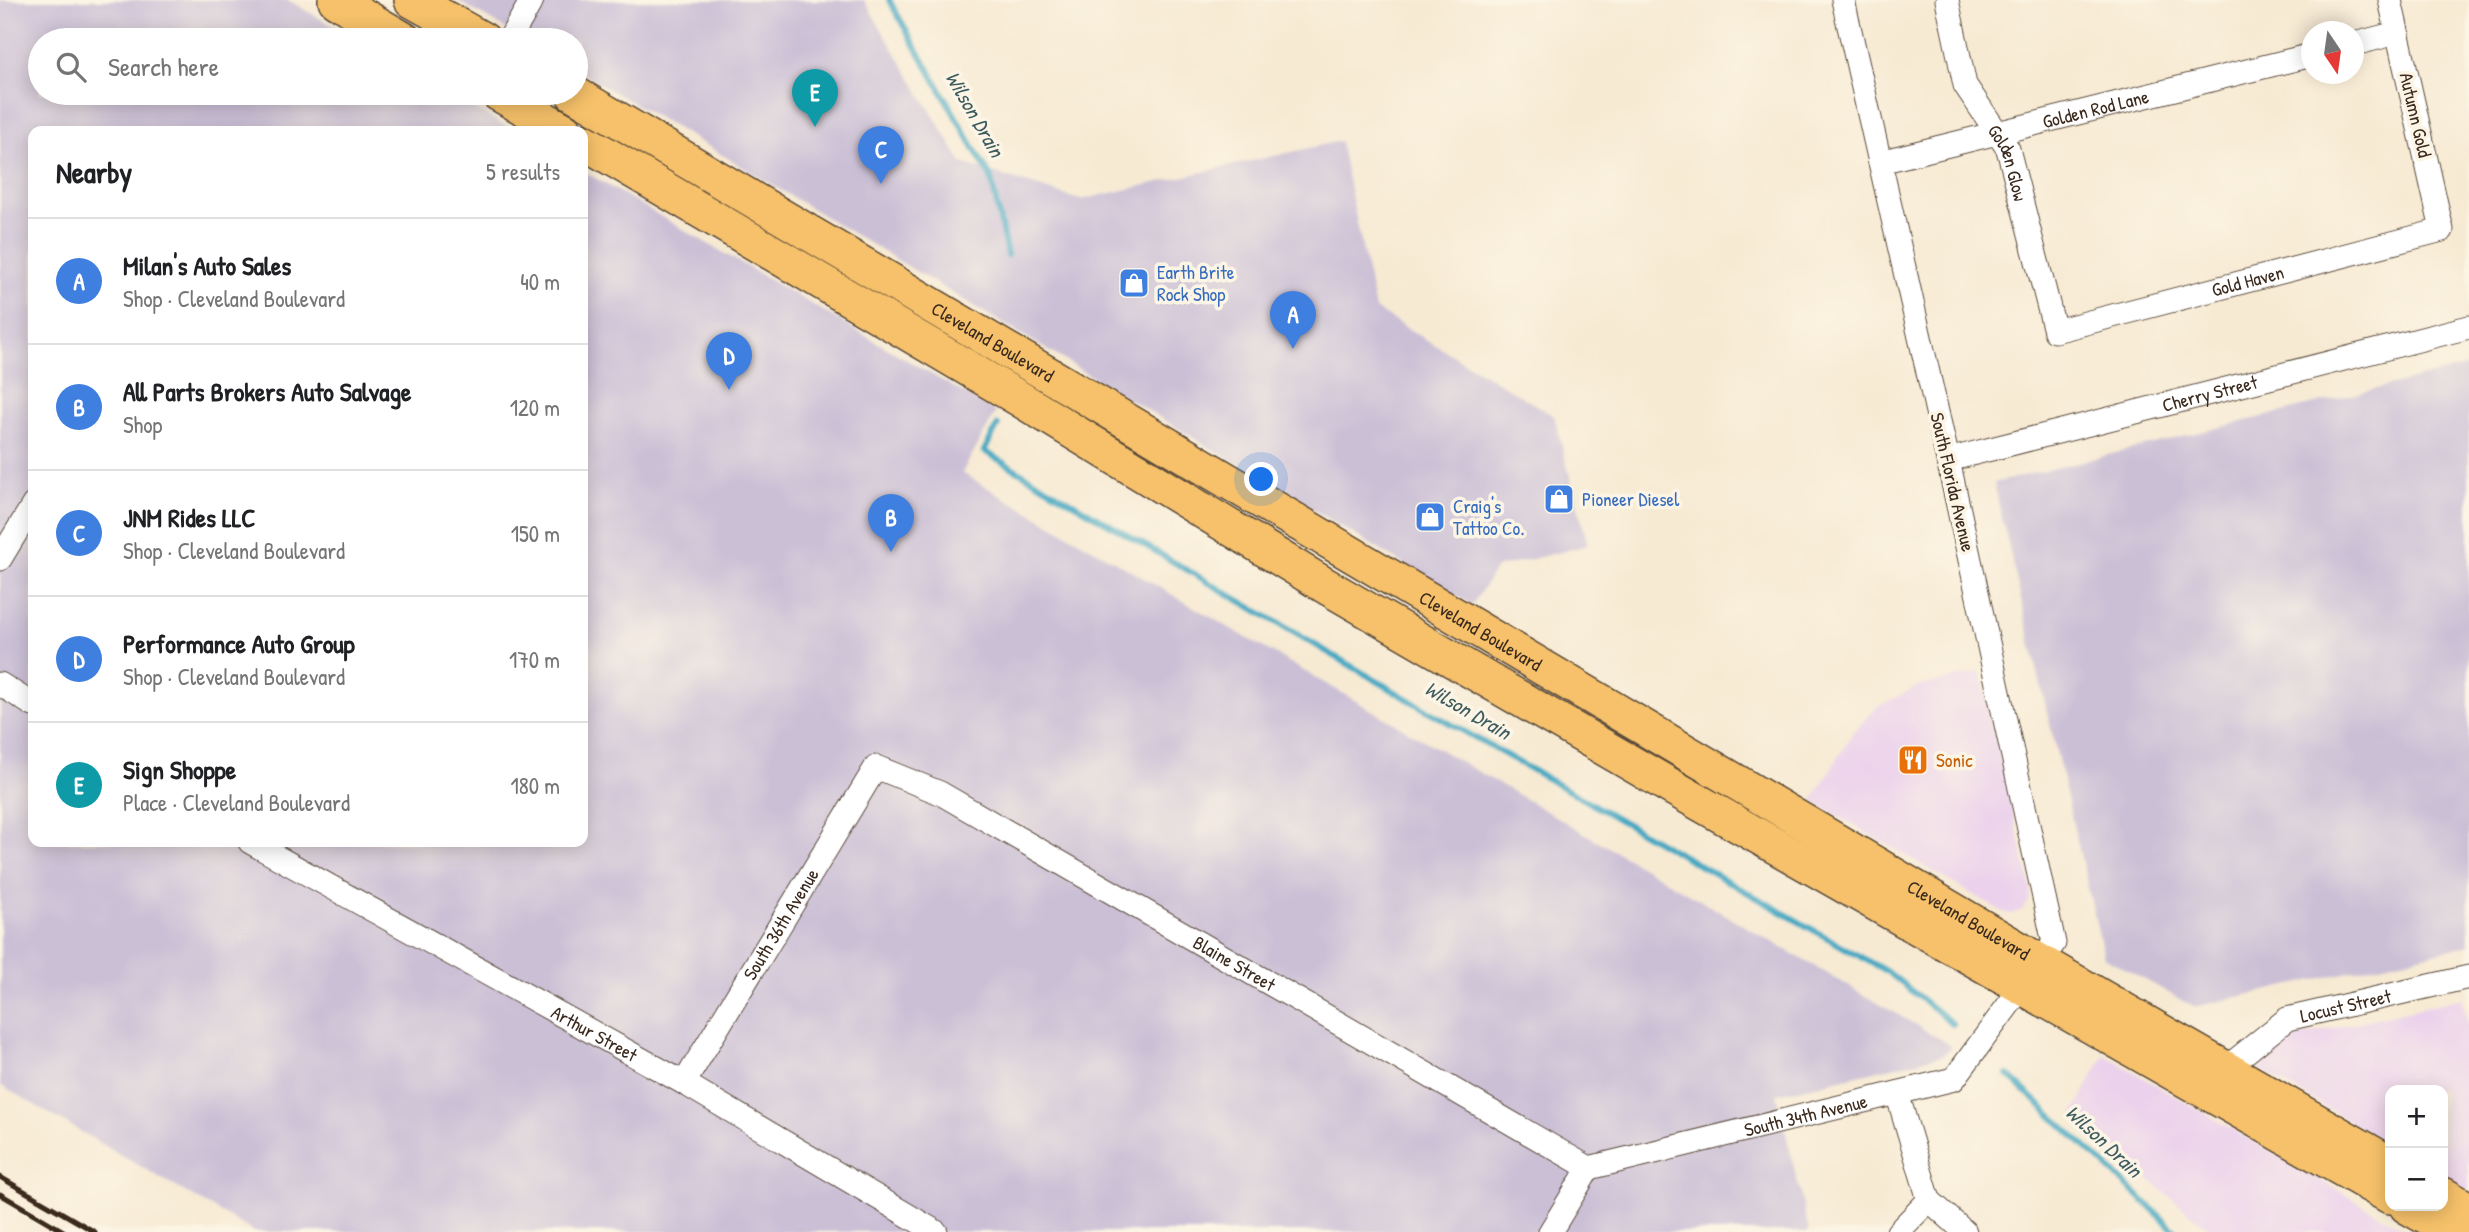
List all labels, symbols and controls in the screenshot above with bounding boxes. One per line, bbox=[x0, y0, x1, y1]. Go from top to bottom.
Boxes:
north arrow bbox=[2301, 21, 2364, 84]
search box bbox=[28, 28, 588, 105]
icon: search bbox=[52, 48, 90, 86]
text: Search here bbox=[108, 49, 219, 84]
water label: Wilson Drain bbox=[939, 66, 1012, 164]
pin: E bbox=[792, 69, 838, 127]
street label: Autumn Gold bbox=[2394, 70, 2438, 160]
street label: Golden Rod Lane bbox=[2040, 83, 2152, 134]
street label: Golden Glow bbox=[1982, 119, 2034, 204]
pin: C bbox=[858, 126, 904, 184]
text: Nearby bbox=[56, 152, 132, 192]
text: 5 results bbox=[486, 156, 560, 187]
text: Milan's Auto Sales bbox=[123, 248, 291, 283]
place label: Earth Brite Rock Shop bbox=[1157, 259, 1235, 307]
street label: Gold Haven bbox=[2209, 259, 2287, 303]
text: A bbox=[73, 266, 85, 297]
text: 40 m bbox=[520, 266, 560, 297]
shop icon: Earth Brite Rock Shop bbox=[1117, 266, 1151, 300]
text: Shop · Cleveland Boulevard bbox=[123, 283, 345, 314]
pin: A bbox=[1270, 291, 1316, 349]
street label: Cleveland Boulevard bbox=[927, 295, 1060, 388]
pin: D bbox=[706, 332, 752, 390]
street label: Cherry Street bbox=[2159, 368, 2260, 418]
text: All Parts Brokers Auto Salvage bbox=[123, 374, 411, 409]
text: B bbox=[73, 392, 85, 423]
text: 120 m bbox=[510, 392, 560, 423]
text: Shop bbox=[123, 409, 162, 440]
street label: South Florida Avenue bbox=[1924, 410, 1982, 554]
your location bbox=[1244, 462, 1278, 496]
shop icon: Pioneer Diesel bbox=[1542, 482, 1576, 516]
place label: Pioneer Diesel bbox=[1582, 486, 1680, 512]
place label: Craig's Tattoo Co. bbox=[1453, 493, 1524, 541]
pin: B bbox=[868, 494, 914, 552]
text: JNM Rides LLC bbox=[123, 500, 256, 535]
shop icon: Craig's Tattoo Co. bbox=[1413, 500, 1447, 534]
text: C bbox=[73, 518, 85, 549]
text: 150 m bbox=[511, 518, 560, 549]
text: Shop · Cleveland Boulevard bbox=[123, 535, 345, 566]
street label: Cleveland Boulevard bbox=[1414, 584, 1547, 677]
text: Performance Auto Group bbox=[123, 626, 355, 661]
text: D bbox=[74, 644, 84, 675]
text: 170 m bbox=[509, 644, 560, 675]
text: Shop · Cleveland Boulevard bbox=[123, 661, 345, 692]
water label: Wilson Drain bbox=[1420, 674, 1518, 747]
restaurant icon: Sonic bbox=[1896, 743, 1930, 777]
place label: Sonic bbox=[1936, 747, 1973, 773]
text: Sign Shoppe bbox=[123, 752, 236, 787]
text: E bbox=[74, 770, 84, 801]
text: 180 m bbox=[510, 770, 560, 801]
text: Place · Cleveland Boulevard bbox=[123, 787, 350, 818]
street label: South 36th Avenue bbox=[737, 863, 825, 985]
street label: Cleveland Boulevard bbox=[1902, 873, 2035, 966]
street label: Blaine Street bbox=[1189, 929, 1281, 997]
street label: Locust Street bbox=[2298, 982, 2394, 1029]
street label: Arthur Street bbox=[547, 999, 643, 1068]
map controls bbox=[2385, 1085, 2448, 1211]
button: + bbox=[2385, 1085, 2448, 1148]
street label: South 34th Avenue bbox=[1742, 1088, 1870, 1143]
water label: Wilson Drain bbox=[2060, 1098, 2150, 1185]
button: − bbox=[2385, 1148, 2448, 1211]

